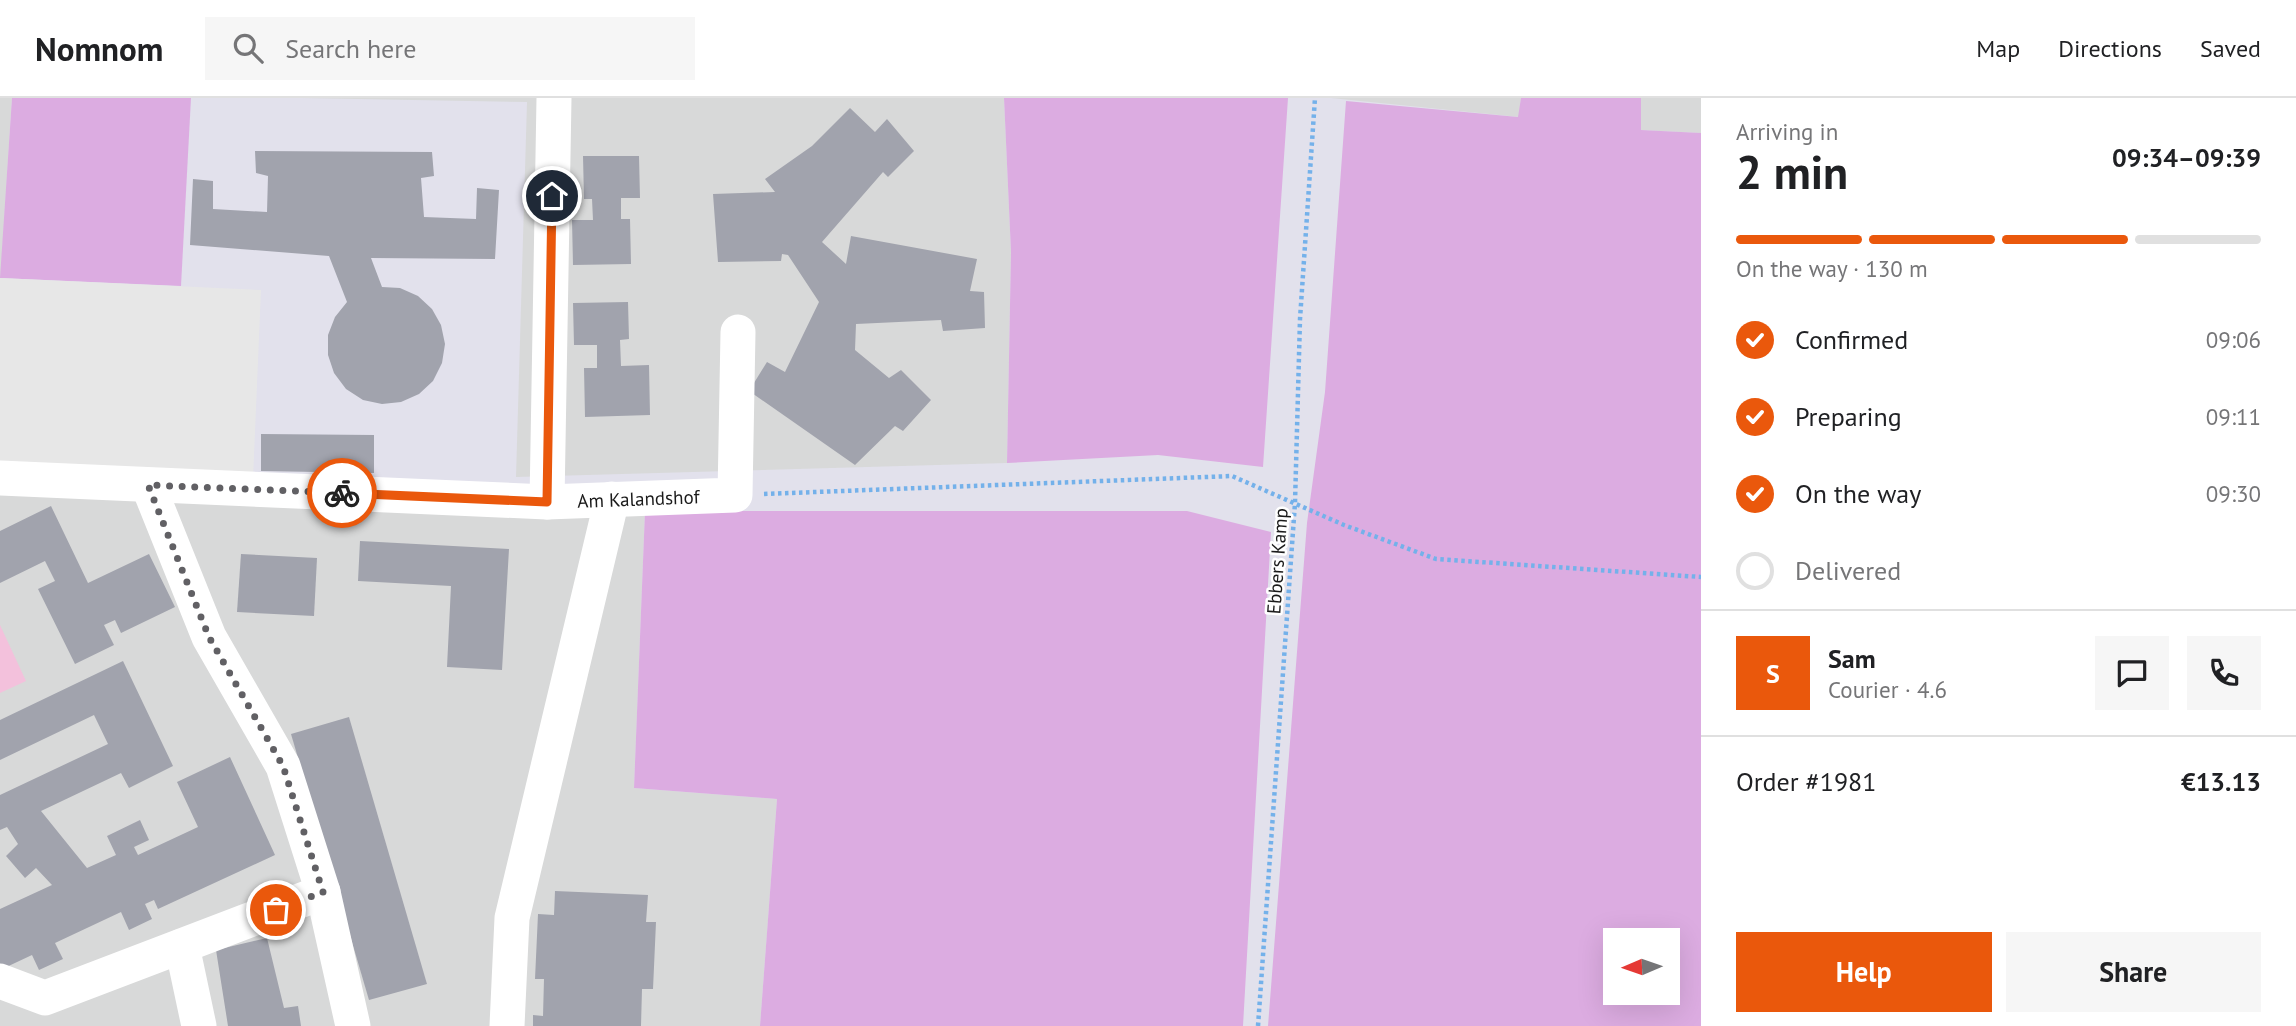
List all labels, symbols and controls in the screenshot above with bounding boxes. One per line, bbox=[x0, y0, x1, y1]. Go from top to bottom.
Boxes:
search box bbox=[205, 17, 695, 80]
text: Nomnom bbox=[35, 27, 163, 70]
icon: search bbox=[229, 29, 267, 67]
text: Search here bbox=[285, 32, 416, 65]
text: Map bbox=[1976, 33, 2020, 64]
text: Directions bbox=[2058, 33, 2162, 64]
text: Saved bbox=[2200, 33, 2261, 64]
text: Arriving in bbox=[1736, 117, 1838, 146]
text: 09:34–09:39 bbox=[2112, 141, 2261, 174]
text: 2 min bbox=[1736, 142, 1848, 202]
pin bbox=[522, 166, 582, 226]
icon: home bbox=[533, 177, 571, 215]
text: On the way · 130 m bbox=[1736, 254, 1928, 283]
icon: check bbox=[1736, 321, 1774, 359]
text: Confirmed bbox=[1795, 323, 1908, 356]
text: 09:06 bbox=[2206, 325, 2261, 354]
icon: check bbox=[1736, 398, 1774, 436]
text: Preparing bbox=[1795, 400, 1902, 433]
text: 09:11 bbox=[2206, 402, 2261, 431]
courier bbox=[307, 458, 377, 528]
icon: bike bbox=[323, 474, 361, 512]
icon: check bbox=[1736, 475, 1774, 513]
text: On the way bbox=[1795, 477, 1921, 510]
text: 09:30 bbox=[2206, 479, 2261, 508]
street label: Am Kalandshof bbox=[577, 484, 701, 513]
street label: Ebbers Kamp bbox=[1261, 507, 1293, 615]
text: Delivered bbox=[1795, 554, 1901, 587]
button: chat bbox=[2095, 636, 2169, 710]
button: phone bbox=[2187, 636, 2261, 710]
text: Sam bbox=[1828, 642, 1876, 675]
text: S bbox=[1766, 657, 1780, 690]
text: Courier · 4.6 bbox=[1828, 675, 1947, 704]
text: Order #1981 bbox=[1736, 765, 1876, 798]
text: €13.13 bbox=[2181, 765, 2261, 798]
pin bbox=[246, 880, 306, 940]
icon: bag bbox=[257, 891, 295, 929]
north arrow bbox=[1603, 928, 1680, 1004]
map controls bbox=[1603, 928, 1680, 1005]
button: Help bbox=[1736, 932, 1992, 1012]
button: Share bbox=[2006, 932, 2261, 1012]

